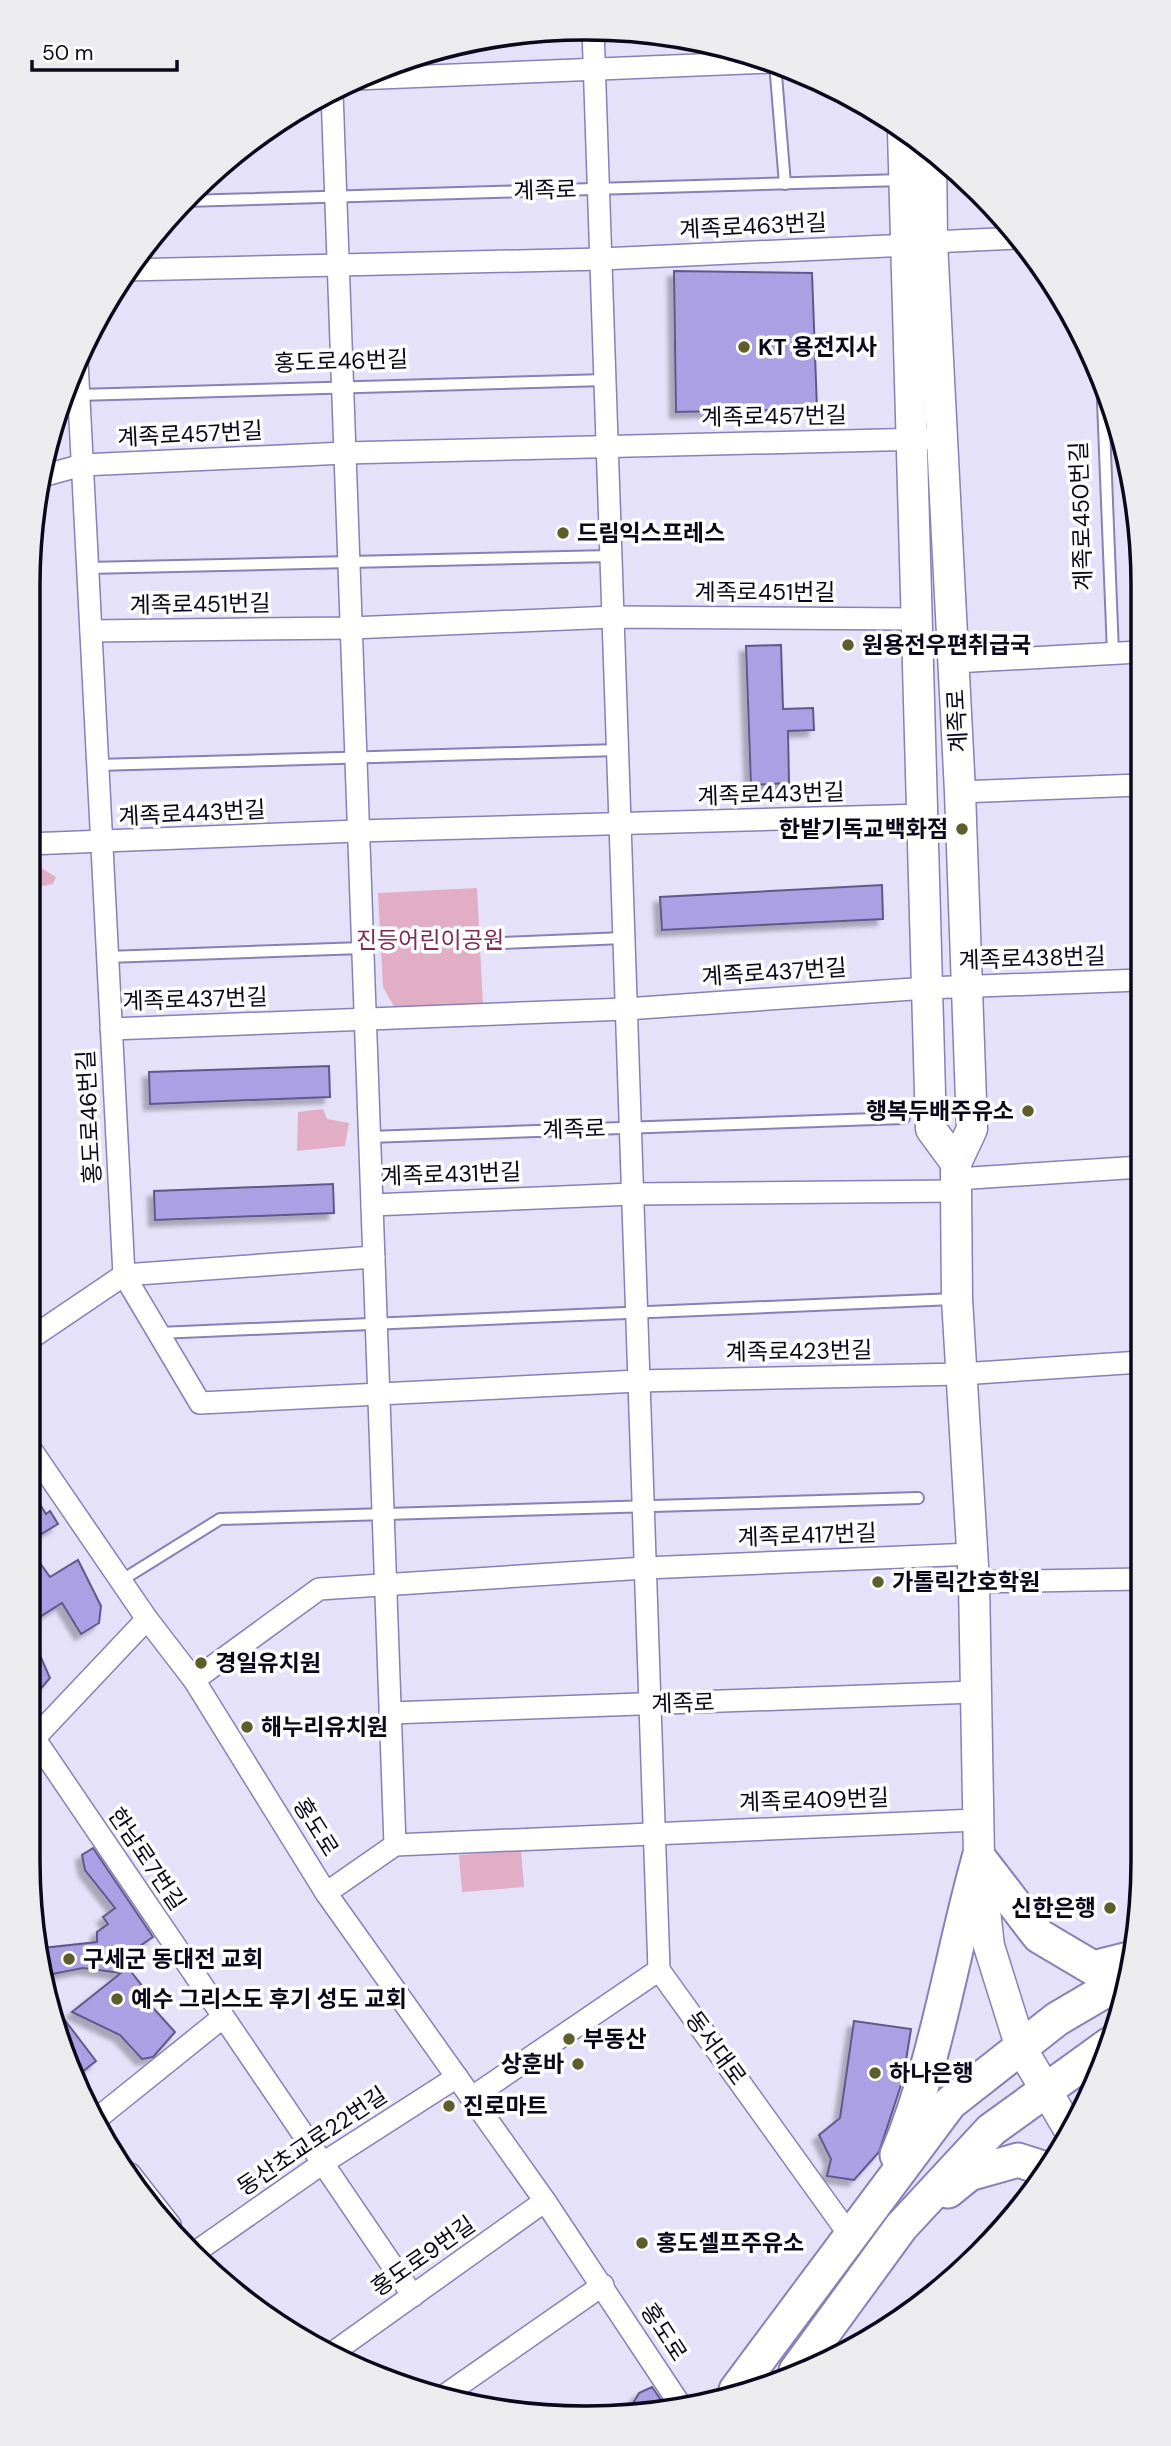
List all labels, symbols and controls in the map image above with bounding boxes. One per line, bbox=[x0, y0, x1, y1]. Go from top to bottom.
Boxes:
scale bar bbox=[32, 28, 177, 72]
text: 50 m bbox=[42, 39, 93, 67]
street label: 계족로 bbox=[513, 174, 577, 206]
street label: 계족로463번길 bbox=[678, 207, 828, 245]
place label: KT 용전지사 bbox=[758, 332, 877, 362]
marker: KT 용전지사 bbox=[736, 339, 752, 355]
street label: 홍도로46번길 bbox=[273, 344, 409, 378]
street label: 계족로457번길 bbox=[701, 400, 847, 432]
street label: 계족로457번길 bbox=[116, 415, 264, 453]
street label: 계족로450번길 bbox=[1063, 441, 1099, 591]
place label: 드림익스프레스 bbox=[577, 518, 725, 548]
marker: 드림익스프레스 bbox=[555, 525, 571, 541]
street label: 계족로451번길 bbox=[695, 577, 835, 607]
street label: 계족로451번길 bbox=[129, 588, 271, 620]
place label: 원용전우편취급국 bbox=[862, 630, 1031, 660]
marker: 원용전우편취급국 bbox=[840, 637, 856, 653]
street label: 계족로 bbox=[940, 689, 974, 753]
street label: 계족로443번길 bbox=[697, 776, 845, 812]
street label: 계족로443번길 bbox=[118, 794, 266, 832]
place label: 한밭기독교백화점 bbox=[779, 814, 948, 844]
marker: 한밭기독교백화점 bbox=[954, 821, 970, 837]
park label: 진등어린이공원 bbox=[356, 925, 504, 955]
street label: 계족로438번길 bbox=[958, 940, 1106, 976]
street label: 계족로437번길 bbox=[701, 952, 847, 992]
street label: 계족로437번길 bbox=[122, 981, 268, 1017]
street label: 홍도로46번길 bbox=[71, 1049, 107, 1185]
place label: 행복두배주유소 bbox=[866, 1096, 1014, 1126]
marker: 행복두배주유소 bbox=[1020, 1103, 1036, 1119]
street label: 계족로 bbox=[542, 1113, 606, 1145]
street label: 계족로431번길 bbox=[380, 1157, 522, 1191]
street label: 계족로423번길 bbox=[725, 1335, 873, 1367]
street label: 계족로417번길 bbox=[737, 1518, 877, 1552]
place label: 가톨릭간호학원 bbox=[892, 1567, 1040, 1597]
marker: 가톨릭간호학원 bbox=[870, 1574, 886, 1590]
place label: 경일유치원 bbox=[215, 1648, 321, 1678]
marker: 경일유치원 bbox=[193, 1655, 209, 1671]
street label: 계족로 bbox=[651, 1687, 715, 1719]
place label: 해누리유치원 bbox=[261, 1712, 388, 1742]
marker: 해누리유치원 bbox=[239, 1719, 255, 1735]
street label: 계족로409번길 bbox=[739, 1782, 889, 1818]
street label: 홍도로 bbox=[286, 1792, 346, 1862]
street label: 한남로7번길 bbox=[102, 1802, 192, 1916]
place label: 신한은행 bbox=[1011, 1893, 1096, 1923]
marker: 신한은행 bbox=[1102, 1900, 1118, 1916]
place label: 구세군 동대전 교회 bbox=[83, 1944, 263, 1974]
marker: 구세군 동대전 교회 bbox=[61, 1951, 77, 1967]
place label: 예수 그리스도 후기 성도 교회 bbox=[131, 1984, 407, 2014]
marker: 예수 그리스도 후기 성도 교회 bbox=[109, 1991, 125, 2007]
street label: 동서대로 bbox=[679, 2005, 753, 2091]
place label: 부동산 bbox=[583, 2024, 646, 2054]
marker: 부동산 bbox=[561, 2031, 577, 2047]
place label: 상훈바 bbox=[501, 2049, 564, 2079]
marker: 상훈바 bbox=[570, 2056, 586, 2072]
place label: 하나은행 bbox=[889, 2058, 974, 2088]
marker: 하나은행 bbox=[867, 2065, 883, 2081]
street label: 동산초교로22번길 bbox=[231, 2080, 393, 2202]
place label: 진로마트 bbox=[463, 2091, 548, 2121]
marker: 진로마트 bbox=[441, 2098, 457, 2114]
street label: 홍도로9번길 bbox=[365, 2209, 481, 2303]
place label: 홍도셀프주유소 bbox=[656, 2228, 804, 2258]
marker: 홍도셀프주유소 bbox=[634, 2235, 650, 2251]
street label: 홍도로 bbox=[634, 2297, 694, 2367]

